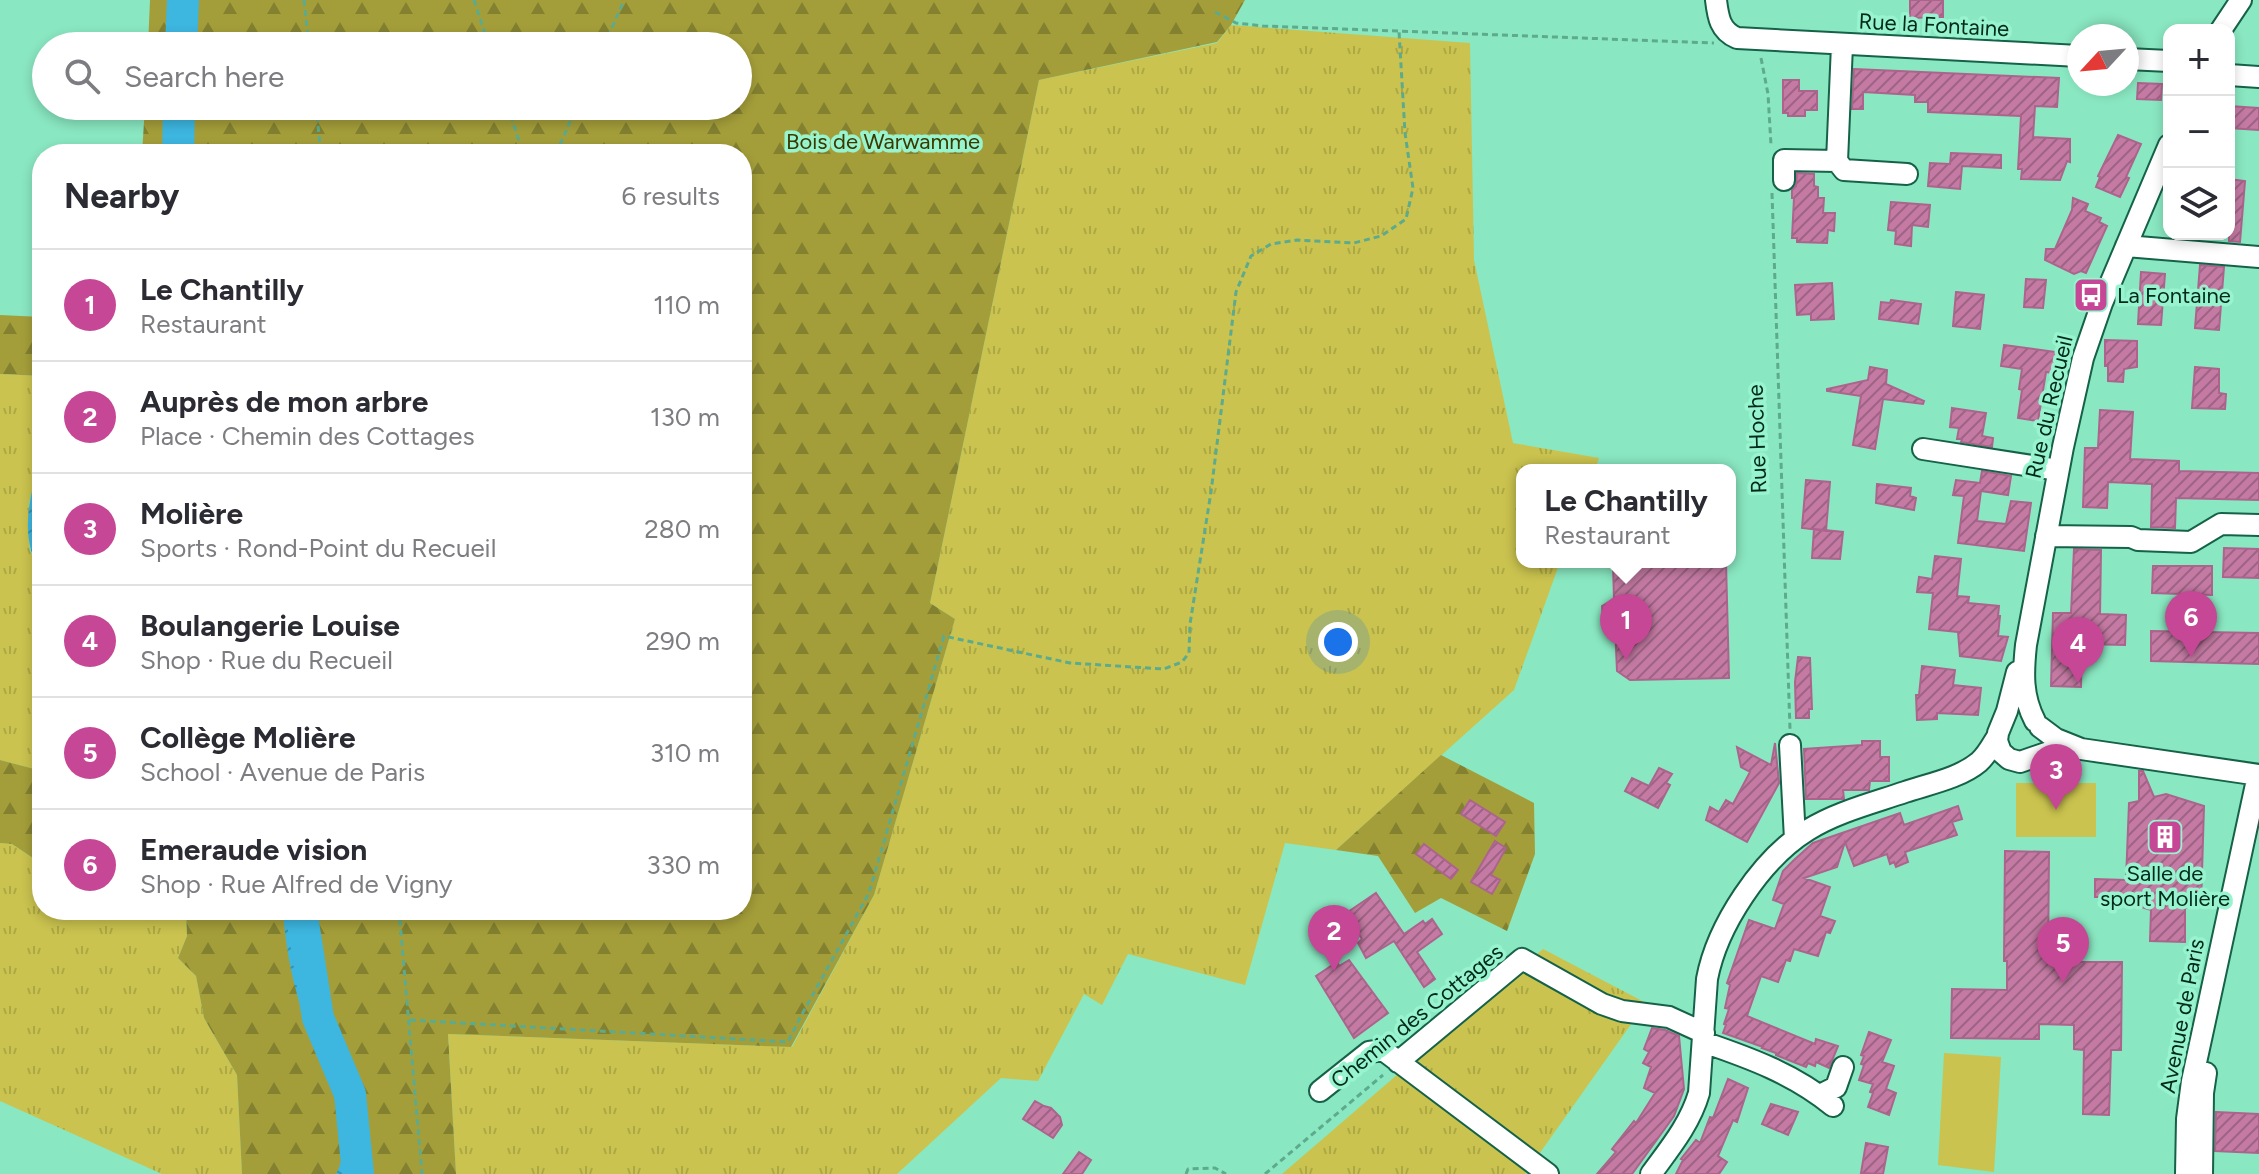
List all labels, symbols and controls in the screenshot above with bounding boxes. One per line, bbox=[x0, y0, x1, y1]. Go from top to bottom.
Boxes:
street label: Rue la Fontaine bbox=[1858, 8, 2010, 42]
north arrow bbox=[2067, 24, 2139, 96]
map controls bbox=[2163, 24, 2235, 240]
button: + bbox=[2163, 24, 2235, 96]
search box bbox=[32, 32, 752, 120]
icon: search bbox=[60, 54, 104, 98]
text: Search here bbox=[124, 58, 284, 95]
button: − bbox=[2163, 96, 2235, 168]
park label: Bois de Warwamme bbox=[786, 128, 980, 155]
button: layers bbox=[2163, 168, 2235, 240]
text: Nearby bbox=[64, 176, 179, 217]
text: 6 results bbox=[622, 180, 720, 212]
text: Le Chantilly bbox=[140, 271, 304, 308]
bus stop icon: La Fontaine bbox=[2072, 276, 2110, 314]
place label: La Fontaine bbox=[2117, 282, 2231, 309]
text: 1 bbox=[85, 289, 95, 321]
text: 110 m bbox=[653, 289, 720, 321]
text: Restaurant bbox=[140, 308, 267, 340]
street label: Rue du Recueil bbox=[2019, 333, 2079, 481]
text: Auprès de mon arbre bbox=[140, 383, 428, 420]
street label: Rue Hoche bbox=[1742, 384, 1772, 494]
text: 2 bbox=[82, 401, 98, 433]
text: 130 m bbox=[650, 401, 720, 433]
text: Place · Chemin des Cottages bbox=[140, 420, 475, 452]
popup bbox=[1516, 464, 1736, 568]
text: Le Chantilly bbox=[1544, 482, 1708, 519]
text: Molière bbox=[140, 495, 243, 532]
text: 3 bbox=[83, 513, 97, 545]
text: 280 m bbox=[644, 513, 720, 545]
text: Restaurant bbox=[1544, 519, 1671, 551]
text: Sports · Rond-Point du Recueil bbox=[140, 532, 496, 564]
pin: 6 bbox=[2165, 591, 2217, 657]
pin: 1 bbox=[1600, 594, 1652, 660]
text: Boulangerie Louise bbox=[140, 607, 400, 644]
pin: 4 bbox=[2052, 617, 2104, 683]
your location bbox=[1318, 622, 1358, 662]
text: 4 bbox=[82, 625, 98, 657]
text: 290 m bbox=[646, 625, 720, 657]
text: Shop · Rue du Recueil bbox=[140, 644, 393, 676]
text: Collège Molière bbox=[140, 719, 356, 756]
text: 5 bbox=[82, 737, 98, 769]
text: 310 m bbox=[650, 737, 720, 769]
pin: 3 bbox=[2030, 744, 2082, 810]
text: School · Avenue de Paris bbox=[140, 756, 425, 788]
building icon: Salle de sport Molière bbox=[2146, 818, 2184, 856]
text: Emeraude vision bbox=[140, 831, 367, 868]
text: 6 bbox=[82, 849, 98, 881]
text: 330 m bbox=[646, 849, 720, 881]
place label: Salle de sport Molière bbox=[2100, 860, 2230, 912]
text: Shop · Rue Alfred de Vigny bbox=[140, 868, 452, 900]
pin: 2 bbox=[1308, 905, 1360, 971]
pin: 5 bbox=[2037, 917, 2089, 983]
street label: Avenue de Paris bbox=[2154, 937, 2210, 1095]
street label: Chemin des Cottages bbox=[1325, 938, 1509, 1094]

